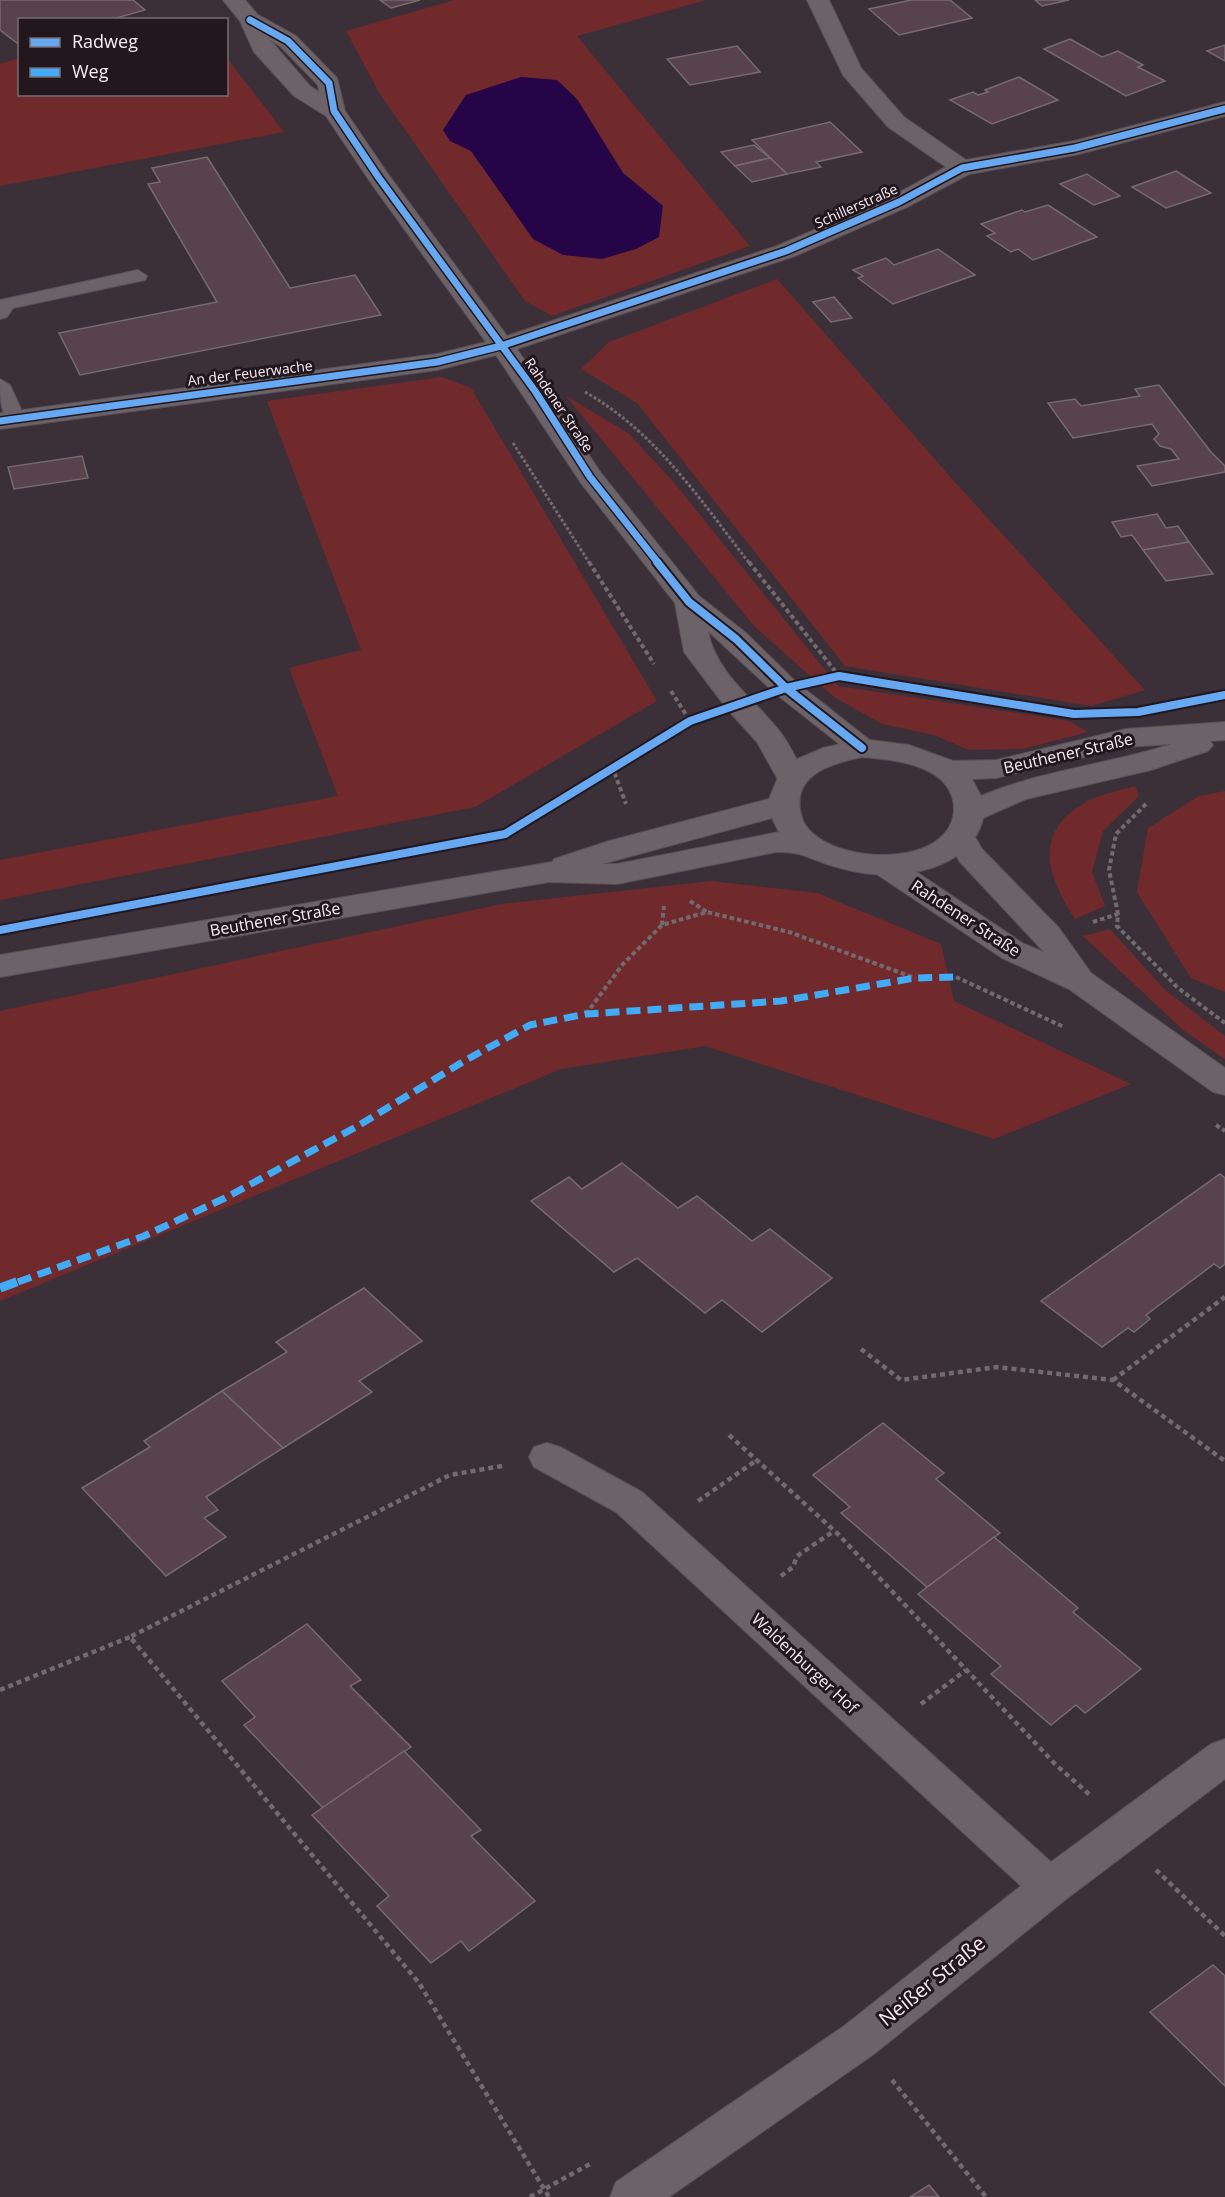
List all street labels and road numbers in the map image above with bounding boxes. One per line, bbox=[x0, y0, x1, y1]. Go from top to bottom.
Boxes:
street label: Schillerstraße bbox=[811, 179, 900, 232]
street label: Rahdener Straße bbox=[521, 354, 598, 456]
street label: An der Feuerwache bbox=[186, 355, 314, 390]
street label: Beuthener Straße bbox=[1001, 727, 1135, 779]
street label: Rahdener Straße bbox=[907, 875, 1025, 961]
street label: Beuthener Straße bbox=[208, 897, 342, 941]
street label: Waldenburger Hof bbox=[747, 1608, 864, 1719]
street label: Neißer Straße bbox=[873, 1929, 990, 2032]

